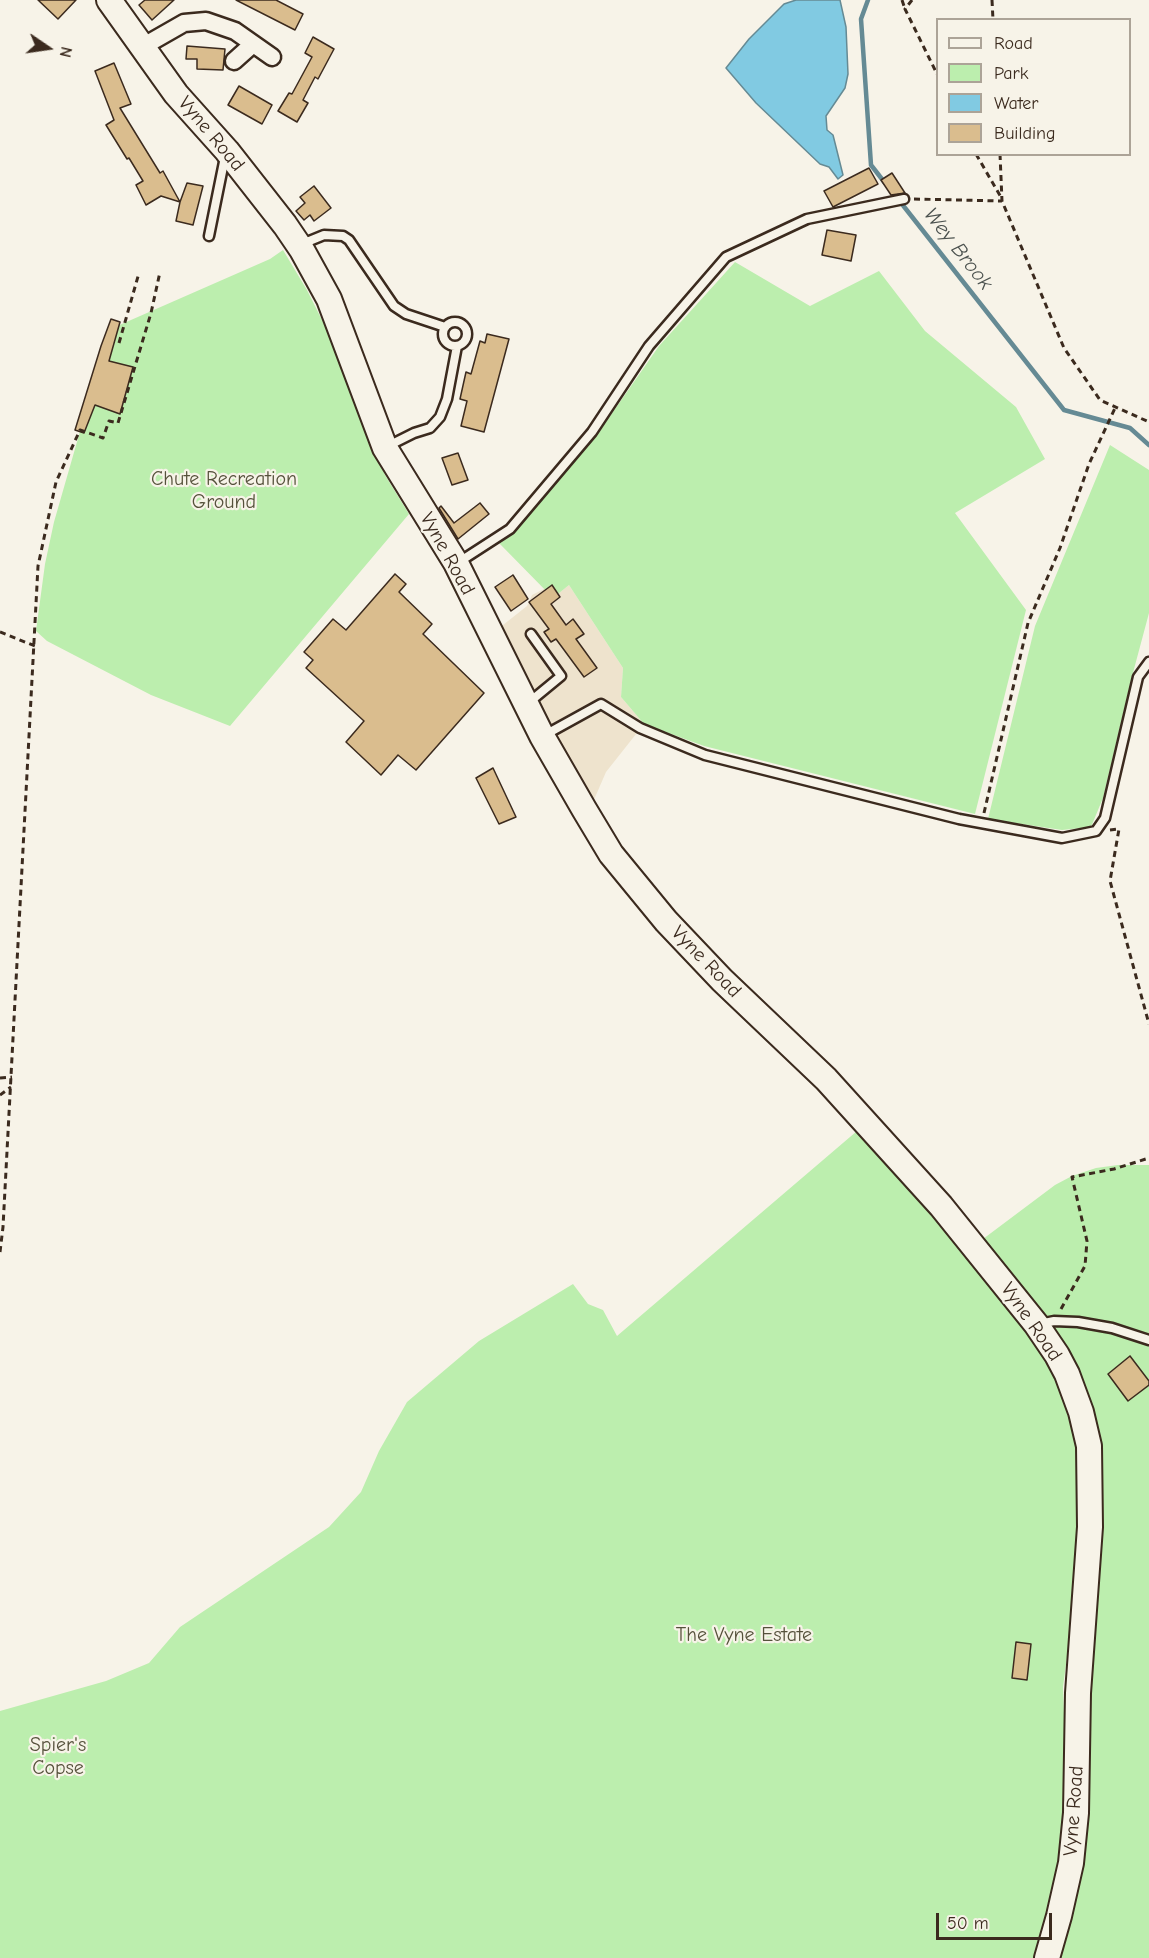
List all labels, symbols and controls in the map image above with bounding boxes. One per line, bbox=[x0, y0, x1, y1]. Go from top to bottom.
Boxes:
north arrow bbox=[18, 18, 78, 78]
legend bbox=[936, 18, 1131, 156]
text: Road bbox=[994, 33, 1033, 54]
text: N bbox=[56, 45, 75, 59]
text: Park bbox=[994, 63, 1028, 84]
street label: Vyne Road bbox=[173, 92, 249, 176]
text: Water bbox=[994, 93, 1038, 114]
text: Building bbox=[994, 123, 1056, 144]
water label: Wey Brook bbox=[918, 203, 998, 295]
park label: Chute Recreation Ground bbox=[151, 467, 297, 514]
street label: Vyne Road bbox=[415, 509, 479, 599]
street label: Vyne Road bbox=[666, 921, 746, 1003]
street label: Vyne Road bbox=[995, 1278, 1067, 1366]
park label: The Vyne Estate bbox=[676, 1623, 812, 1647]
park label: Spier's Copse bbox=[30, 1733, 86, 1780]
street label: Vyne Road bbox=[1059, 1765, 1089, 1857]
scale bar bbox=[939, 1901, 1054, 1939]
text: 50 m bbox=[947, 1913, 989, 1934]

